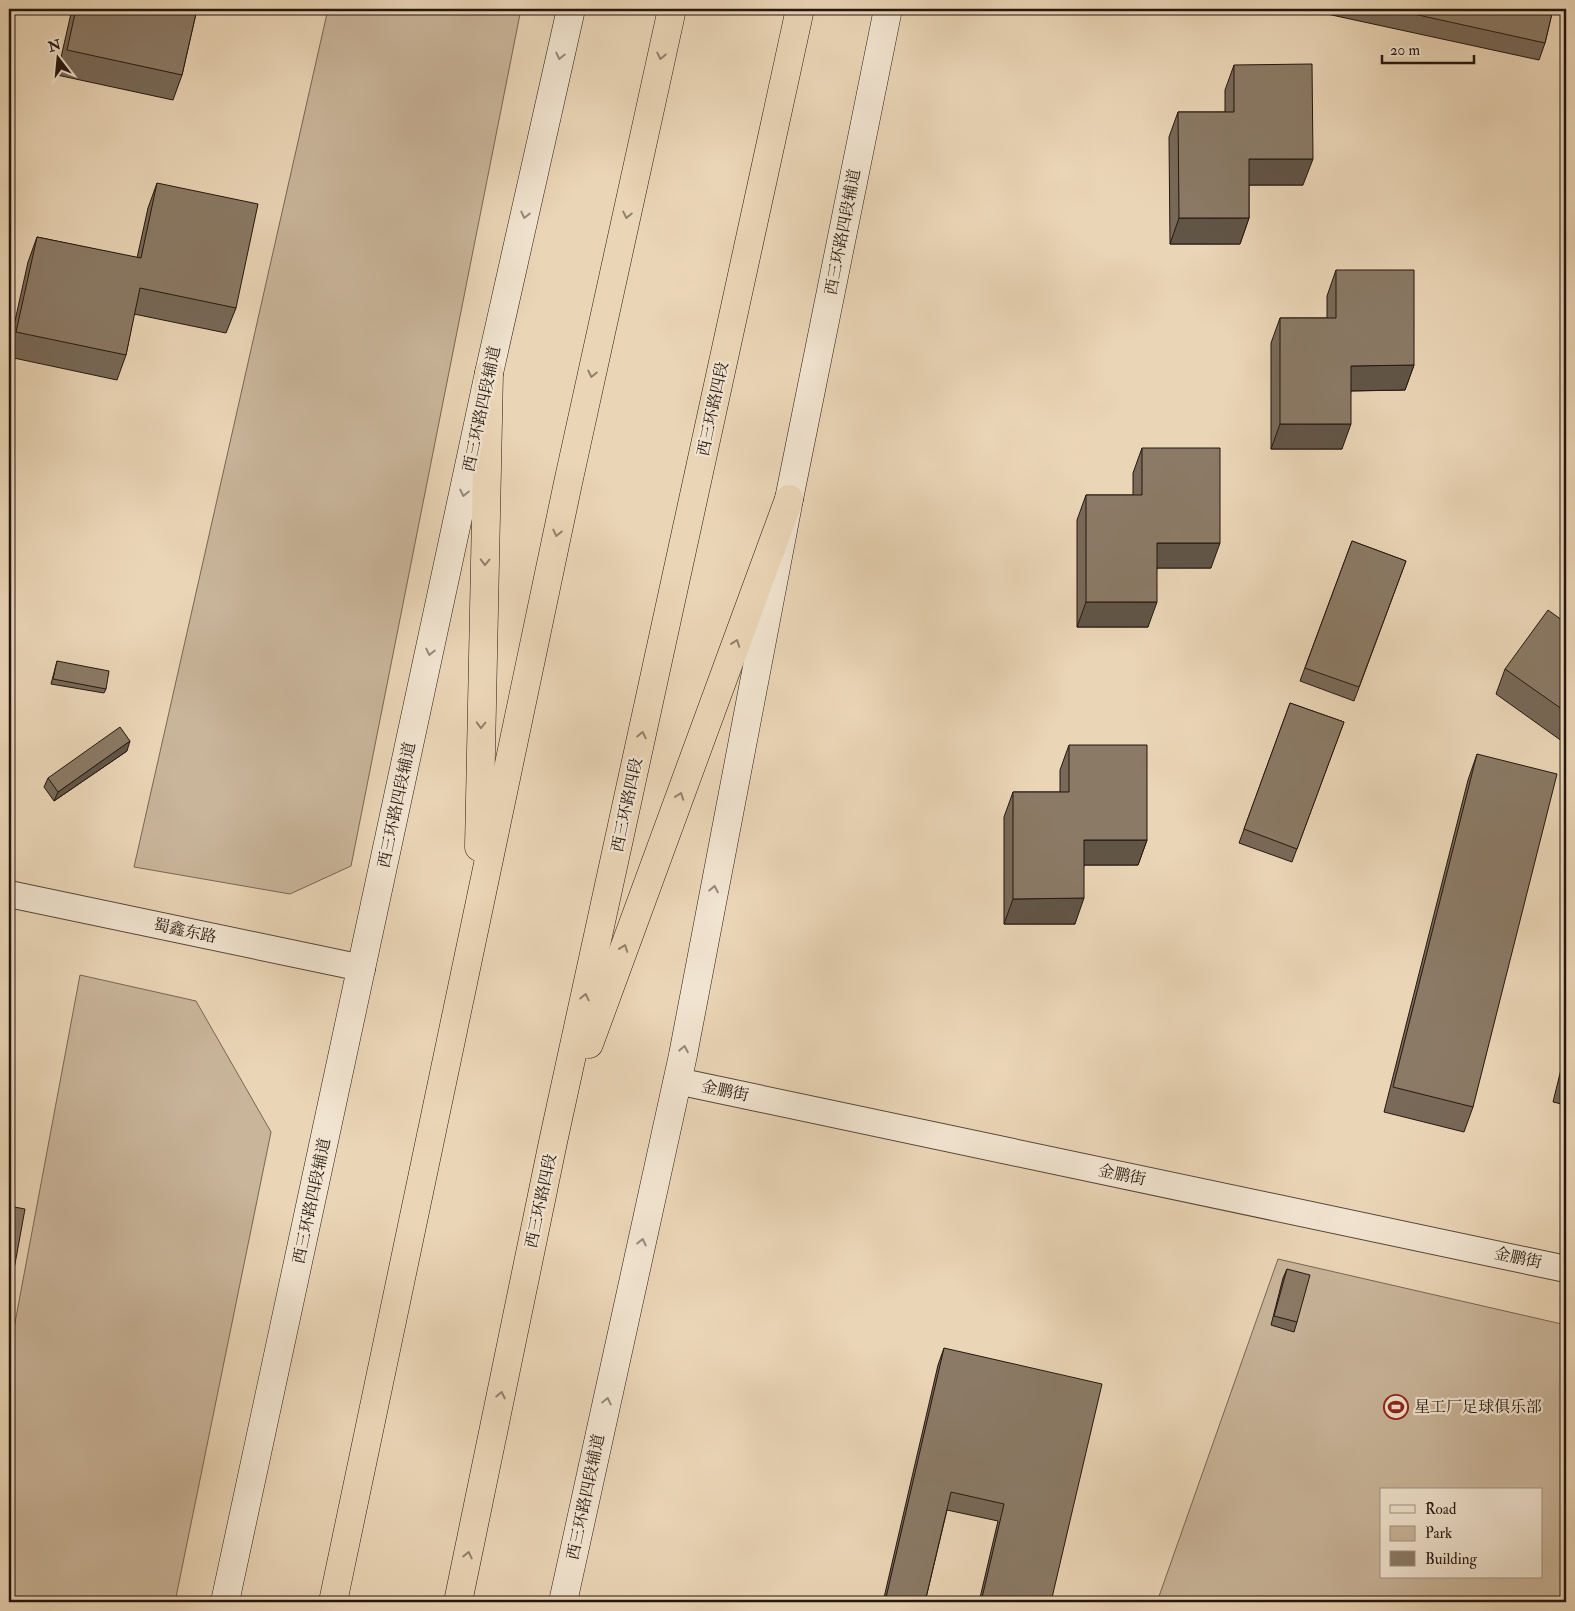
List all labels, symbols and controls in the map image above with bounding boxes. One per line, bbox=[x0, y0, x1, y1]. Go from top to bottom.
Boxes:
north arrow bbox=[32, 32, 82, 82]
scale bar bbox=[1382, 32, 1475, 64]
text: N bbox=[45, 36, 63, 56]
text: 20 m bbox=[1390, 41, 1420, 60]
one-way arrow bbox=[555, 52, 566, 61]
one-way arrow bbox=[657, 52, 667, 61]
street label: 西三环路四段辅道 bbox=[821, 167, 865, 297]
one-way arrow bbox=[520, 210, 531, 219]
one-way arrow bbox=[622, 211, 632, 220]
street label: 西三环路四段辅道 bbox=[459, 344, 505, 474]
street label: 西三环路四段 bbox=[693, 360, 733, 458]
one-way arrow bbox=[587, 369, 598, 378]
one-way arrow bbox=[459, 489, 469, 498]
one-way arrow bbox=[553, 528, 563, 537]
one-way arrow bbox=[480, 558, 490, 566]
one-way arrow bbox=[730, 640, 740, 648]
one-way arrow bbox=[425, 648, 435, 657]
one-way arrow bbox=[476, 721, 487, 729]
one-way arrow bbox=[636, 731, 647, 740]
street label: 西三环路四段辅道 bbox=[374, 740, 420, 870]
street label: 西三环路四段 bbox=[607, 756, 647, 854]
one-way arrow bbox=[674, 792, 684, 801]
one-way arrow bbox=[709, 885, 719, 894]
street label: 蜀鑫东路 bbox=[152, 915, 218, 947]
one-way arrow bbox=[618, 945, 628, 953]
one-way arrow bbox=[579, 992, 590, 1001]
one-way arrow bbox=[678, 1045, 688, 1053]
street label: 金鹏街 bbox=[699, 1076, 751, 1106]
street label: 西三环路四段辅道 bbox=[289, 1136, 335, 1266]
street label: 西三环路四段 bbox=[521, 1152, 561, 1250]
street label: 金鹏街 bbox=[1096, 1160, 1148, 1190]
one-way arrow bbox=[636, 1238, 647, 1246]
street label: 金鹏街 bbox=[1492, 1243, 1544, 1273]
one-way arrow bbox=[495, 1391, 506, 1400]
sports icon: 星工厂足球俱乐部 bbox=[1383, 1394, 1409, 1420]
one-way arrow bbox=[601, 1396, 612, 1405]
place label: 星工厂足球俱乐部 bbox=[1414, 1397, 1542, 1417]
street label: 西三环路四段辅道 bbox=[563, 1432, 609, 1562]
legend bbox=[1380, 1488, 1542, 1578]
text: Road bbox=[1425, 1500, 1457, 1519]
text: Park bbox=[1425, 1524, 1452, 1543]
one-way arrow bbox=[462, 1550, 473, 1559]
text: Building bbox=[1425, 1550, 1477, 1569]

